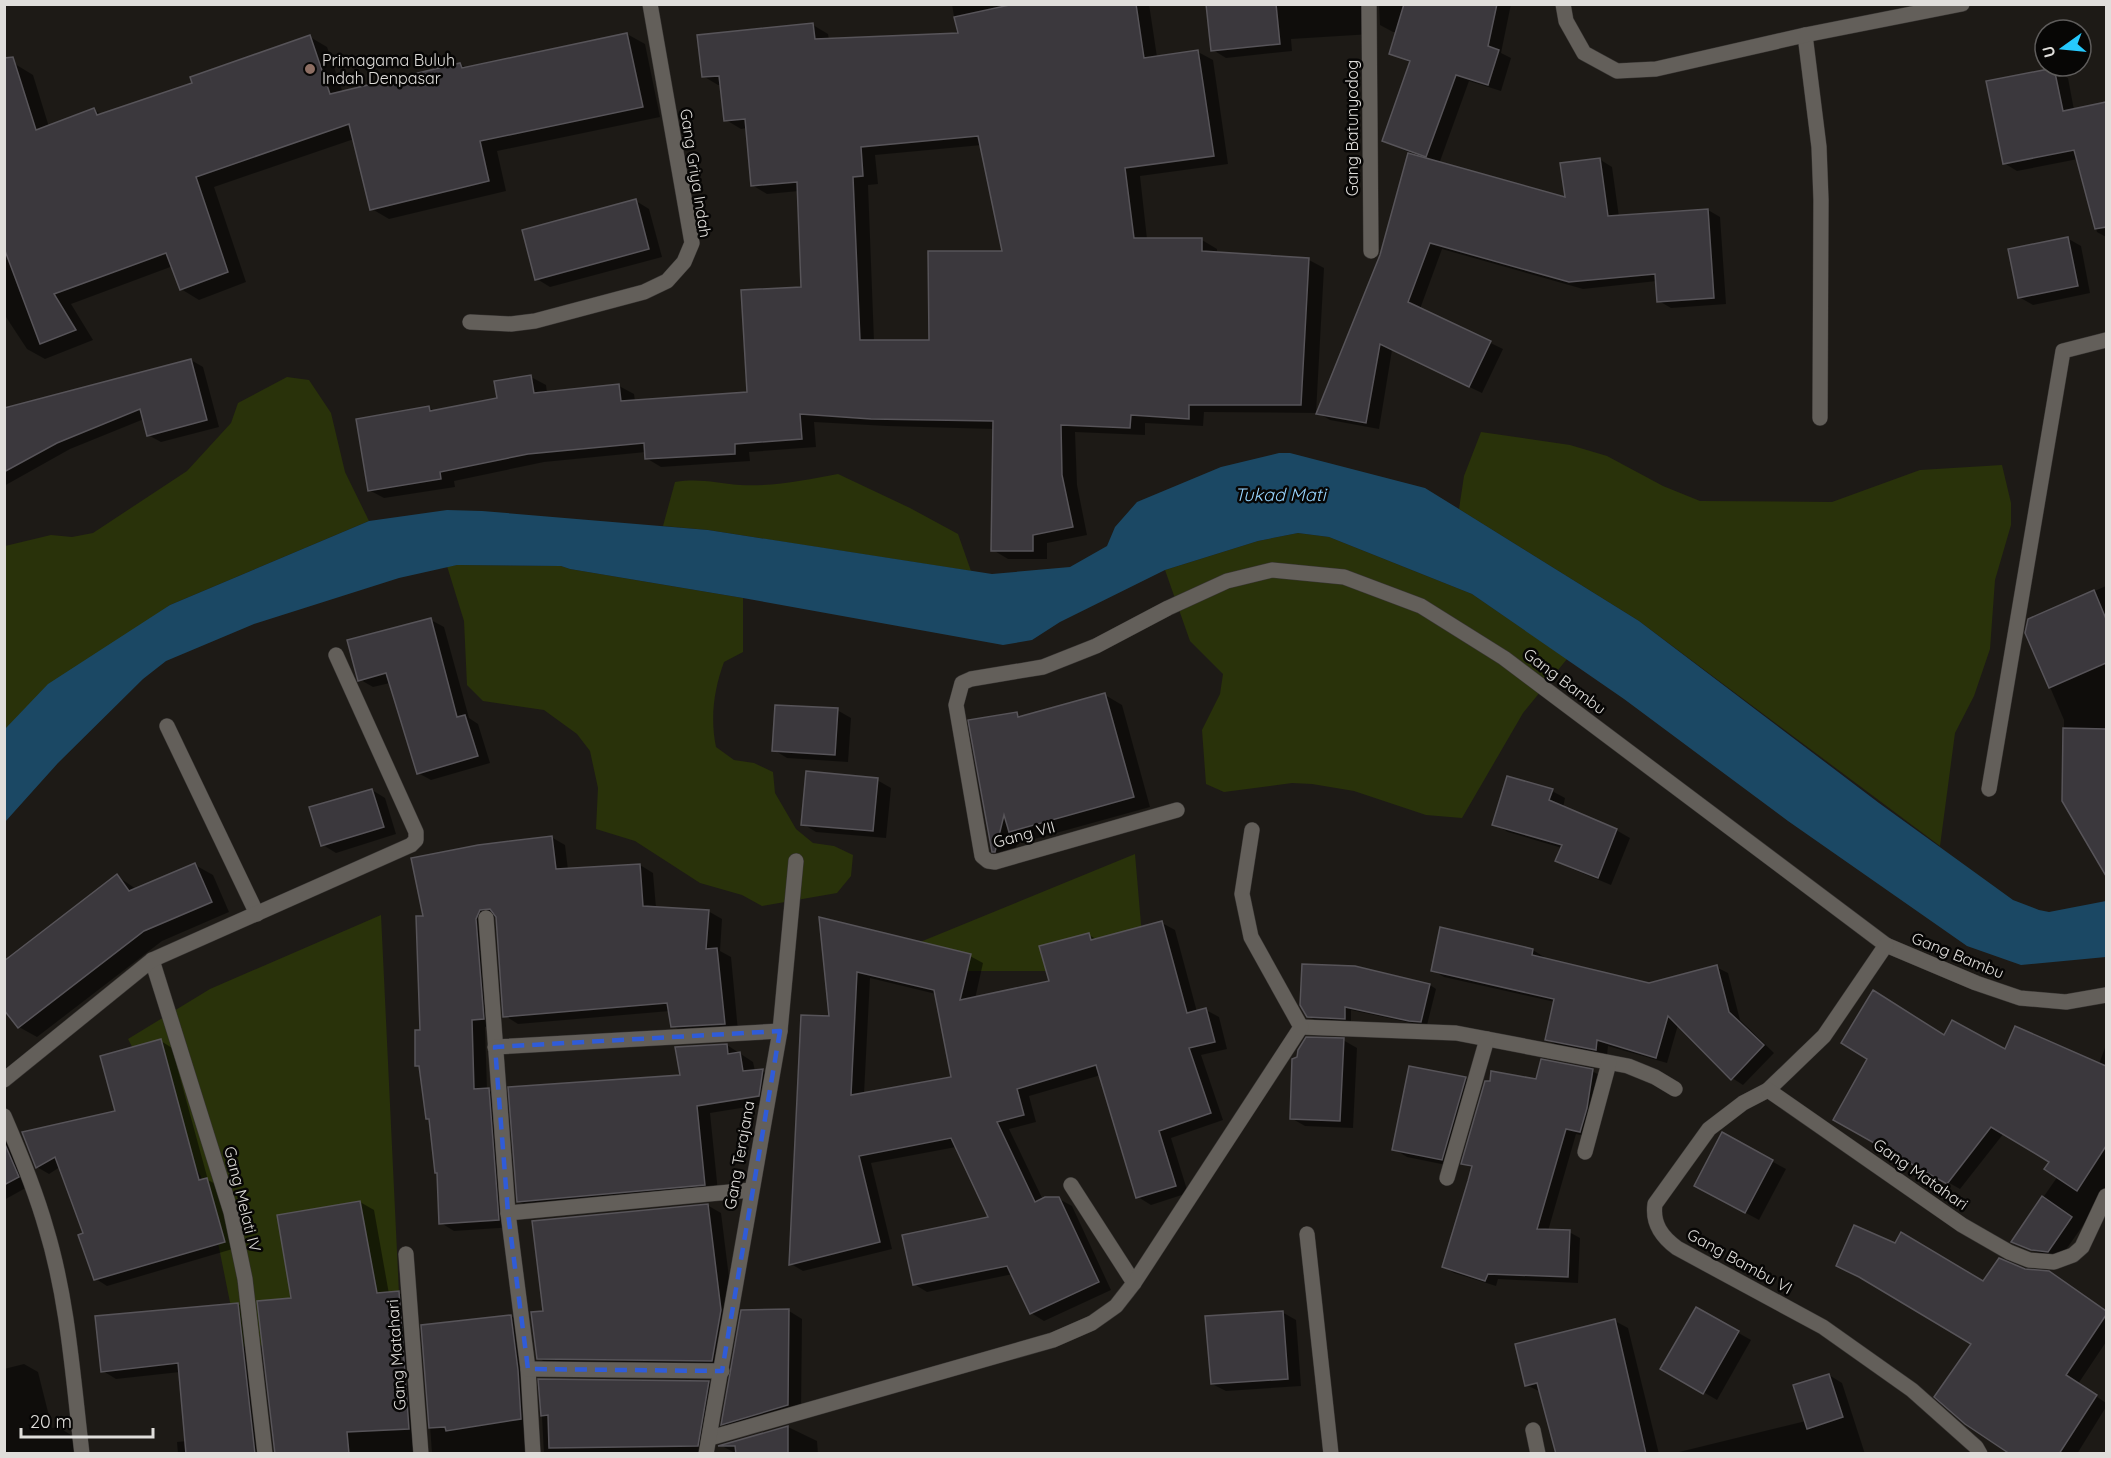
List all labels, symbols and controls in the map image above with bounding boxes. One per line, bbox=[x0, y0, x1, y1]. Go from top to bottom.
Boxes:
north arrow bbox=[2033, 18, 2093, 78]
text: U bbox=[2037, 44, 2060, 60]
place label: Primagama Buluh Indah Denpasar bbox=[322, 50, 455, 88]
street label: Gang Batunyodog bbox=[1342, 60, 1362, 196]
marker: Primagama Buluh Indah Denpasar bbox=[303, 62, 317, 76]
street label: Gang Griya Indah bbox=[676, 107, 716, 239]
water label: Tukad Mati bbox=[1235, 483, 1328, 506]
street label: Gang Bambu bbox=[1520, 643, 1610, 719]
street label: Gang VII bbox=[991, 816, 1057, 852]
street label: Gang Bambu bbox=[1909, 927, 2007, 983]
street label: Gang Terajana bbox=[720, 1099, 758, 1211]
street label: Gang Matahari bbox=[1870, 1134, 1972, 1214]
street label: Gang Melati IV bbox=[220, 1144, 266, 1254]
street label: Gang Bambu VI bbox=[1684, 1224, 1796, 1298]
street label: Gang Matahari bbox=[382, 1299, 410, 1411]
scale bar bbox=[21, 1401, 153, 1439]
text: 20 m bbox=[30, 1410, 72, 1433]

